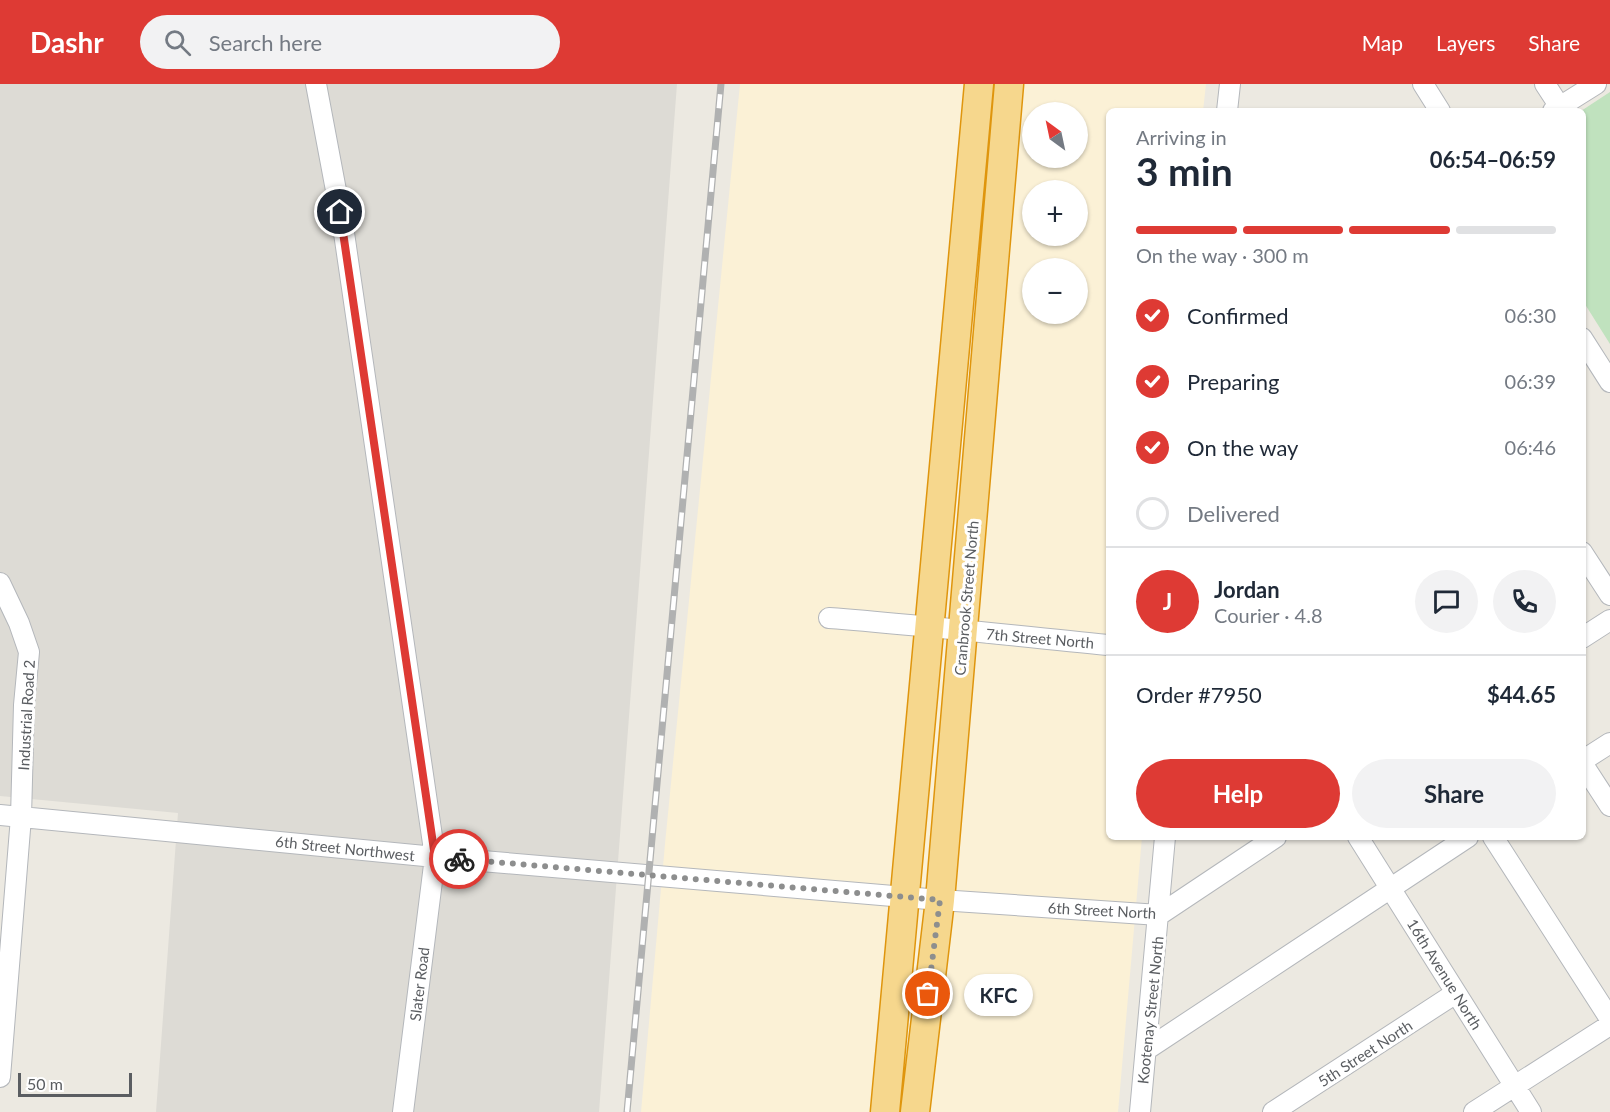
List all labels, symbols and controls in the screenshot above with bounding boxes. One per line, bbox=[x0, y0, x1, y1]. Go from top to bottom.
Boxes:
search box bbox=[140, 15, 560, 69]
text: Dashr bbox=[30, 25, 104, 59]
icon: search bbox=[161, 26, 194, 59]
text: Search here bbox=[209, 29, 322, 56]
text: Map bbox=[1362, 30, 1403, 55]
text: Layers bbox=[1436, 30, 1495, 55]
text: Share bbox=[1528, 30, 1580, 55]
north arrow bbox=[1022, 102, 1088, 168]
map controls bbox=[1022, 102, 1088, 324]
text: Arriving in bbox=[1136, 125, 1227, 149]
text: 06:54–06:59 bbox=[1430, 146, 1556, 173]
text: 3 min bbox=[1136, 148, 1233, 194]
button: + bbox=[1022, 180, 1088, 246]
pin bbox=[314, 186, 365, 237]
icon: home bbox=[323, 195, 356, 228]
text: On the way · 300 m bbox=[1136, 243, 1309, 267]
button: − bbox=[1022, 258, 1088, 324]
icon: check bbox=[1136, 299, 1169, 332]
text: Confirmed bbox=[1187, 302, 1289, 329]
text: 06:30 bbox=[1505, 303, 1556, 327]
icon: check bbox=[1136, 365, 1169, 398]
text: Preparing bbox=[1187, 368, 1279, 395]
text: 06:39 bbox=[1505, 369, 1556, 393]
icon: check bbox=[1136, 431, 1169, 464]
text: On the way bbox=[1187, 434, 1298, 461]
text: 06:46 bbox=[1505, 435, 1556, 459]
text: Delivered bbox=[1187, 500, 1280, 527]
street label: Cranbrook Street North bbox=[950, 520, 982, 676]
button: chat bbox=[1415, 570, 1478, 633]
button: phone bbox=[1493, 570, 1556, 633]
text: Jordan bbox=[1214, 576, 1280, 603]
text: J bbox=[1163, 588, 1172, 615]
text: Courier · 4.8 bbox=[1214, 603, 1323, 627]
street label: 7th Street North bbox=[985, 624, 1095, 652]
street label: Industrial Road 2 bbox=[14, 659, 38, 771]
text: Order #7950 bbox=[1136, 681, 1262, 708]
text: $44.65 bbox=[1487, 681, 1556, 708]
button: Help bbox=[1136, 759, 1340, 828]
button: Share bbox=[1352, 759, 1556, 828]
courier bbox=[429, 829, 489, 889]
street label: 6th Street Northwest bbox=[274, 832, 416, 864]
icon: bike bbox=[443, 843, 476, 876]
street label: 6th Street North bbox=[1047, 898, 1157, 922]
street label: 16th Avenue North bbox=[1404, 915, 1486, 1033]
street label: Kootenay Street North bbox=[1133, 935, 1167, 1085]
street label: Slater Road bbox=[406, 946, 432, 1022]
pin bbox=[902, 968, 953, 1019]
callout: KFC bbox=[964, 973, 1033, 1015]
icon: bag bbox=[911, 977, 944, 1010]
text: KFC bbox=[979, 983, 1018, 1007]
street label: 5th Street North bbox=[1315, 1016, 1415, 1090]
scale bar bbox=[18, 1070, 132, 1098]
text: 50 m bbox=[27, 1074, 63, 1093]

